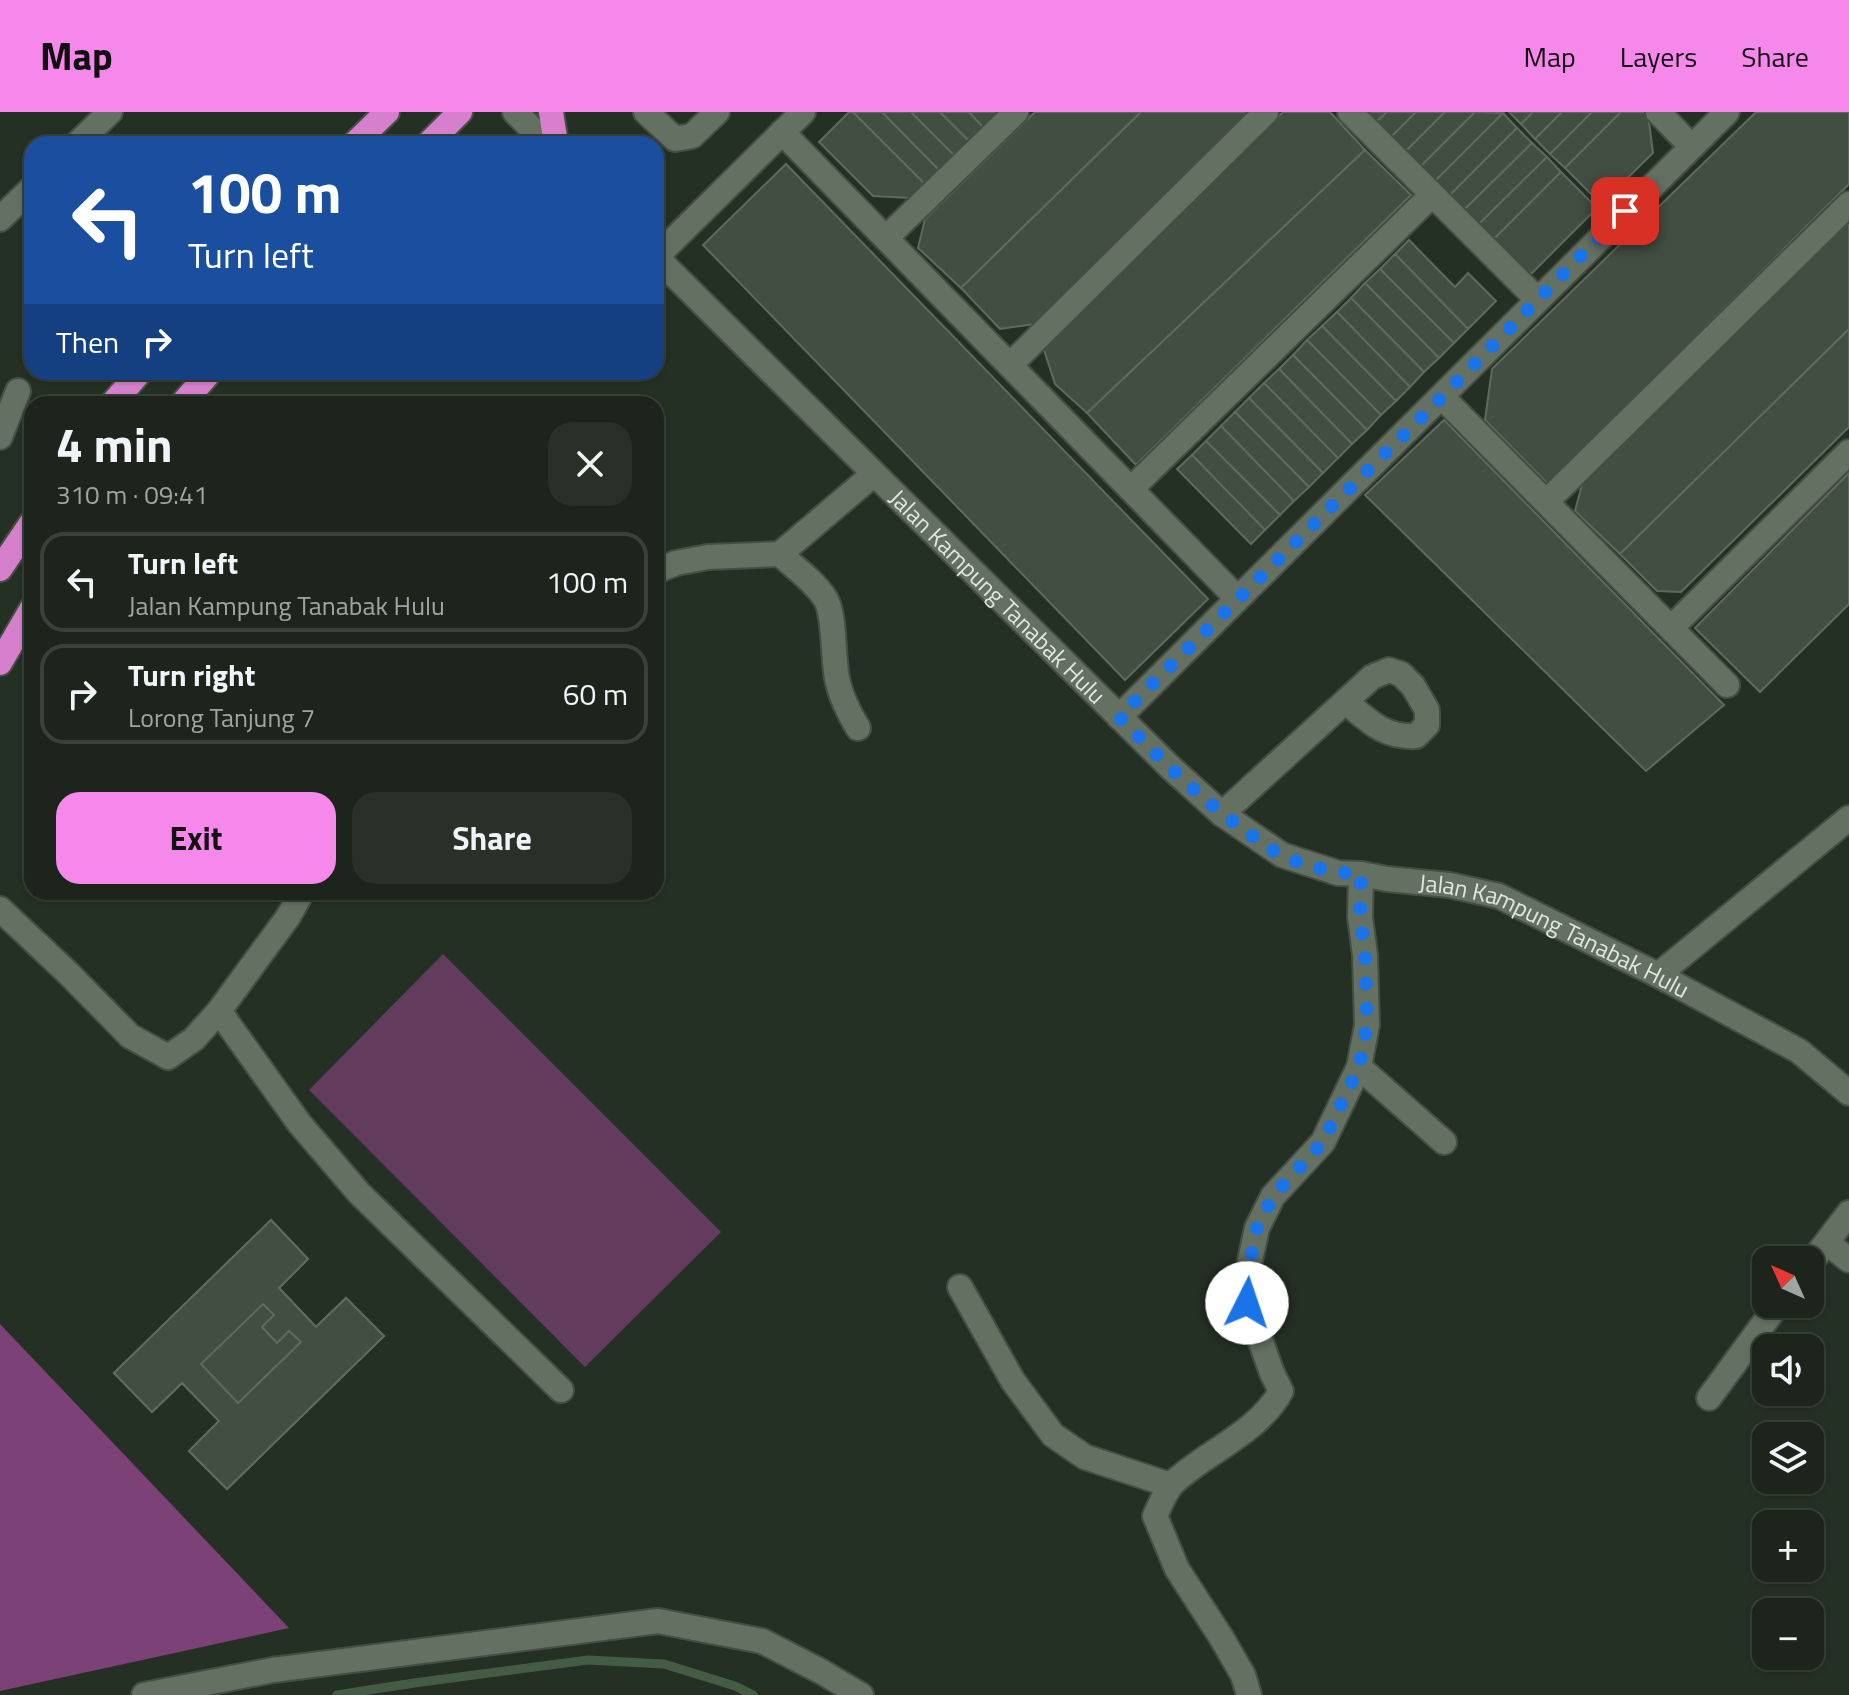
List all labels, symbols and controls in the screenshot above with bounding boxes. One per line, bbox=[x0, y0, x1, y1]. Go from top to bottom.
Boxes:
text: Map bbox=[40, 27, 113, 85]
text: Map bbox=[1523, 35, 1576, 78]
text: Layers bbox=[1620, 35, 1697, 78]
text: Share bbox=[1741, 35, 1809, 78]
text: 100 m bbox=[188, 150, 341, 235]
icon: left bbox=[56, 168, 160, 272]
pin bbox=[1591, 177, 1659, 245]
icon: arrive bbox=[1603, 189, 1647, 233]
text: Turn left bbox=[188, 227, 314, 282]
text: Then bbox=[56, 319, 119, 365]
icon: right bbox=[135, 320, 179, 364]
text: 4 min bbox=[56, 408, 173, 481]
button: close bbox=[548, 422, 632, 506]
text: 310 m · 09:41 bbox=[56, 475, 208, 514]
street label: Jalan Kampung Tanabak Hulu bbox=[881, 480, 1114, 712]
text: Turn left bbox=[128, 540, 238, 586]
text: 100 m bbox=[546, 559, 628, 605]
icon: left bbox=[60, 560, 104, 604]
text: Jalan Kampung Tanabak Hulu bbox=[128, 586, 445, 625]
text: Turn right bbox=[128, 652, 256, 698]
text: 60 m bbox=[563, 671, 628, 717]
icon: right bbox=[60, 672, 104, 716]
text: Lorong Tanjung 7 bbox=[128, 698, 315, 737]
button: Exit bbox=[56, 792, 336, 884]
button: Share bbox=[352, 792, 632, 884]
street label: Jalan Kampung Tanabak Hulu bbox=[1417, 864, 1696, 1007]
north arrow bbox=[1752, 1246, 1824, 1318]
map controls bbox=[1752, 1246, 1824, 1670]
position arrow bbox=[1205, 1261, 1289, 1345]
button: sound bbox=[1752, 1334, 1824, 1406]
button: layers bbox=[1752, 1422, 1824, 1494]
button: + bbox=[1752, 1510, 1824, 1582]
button: − bbox=[1752, 1598, 1824, 1670]

